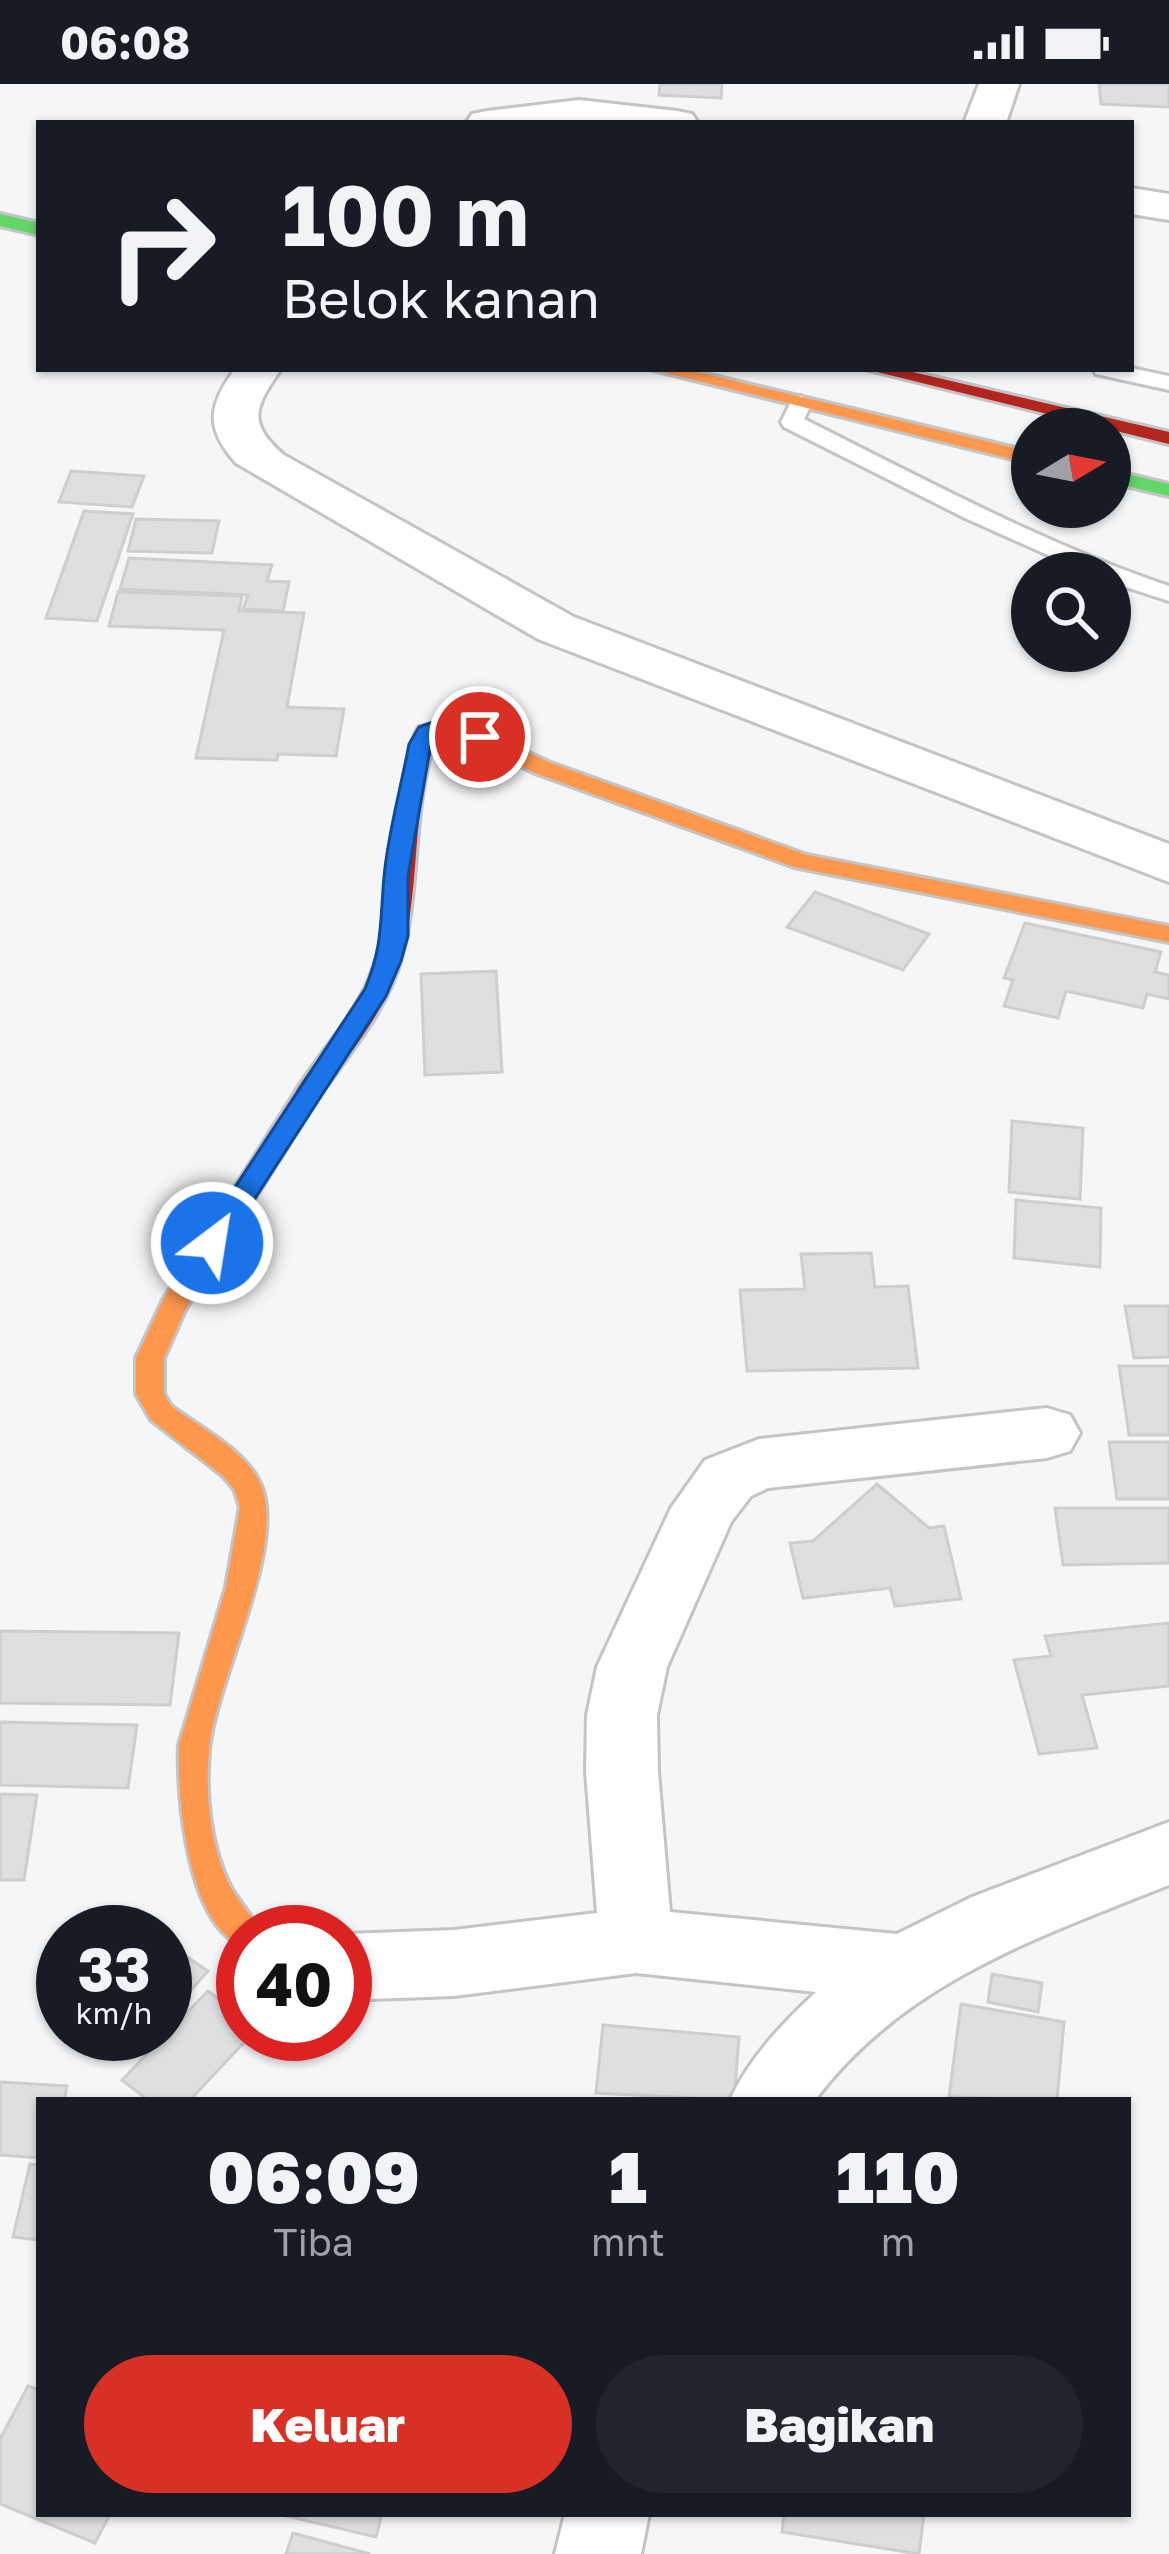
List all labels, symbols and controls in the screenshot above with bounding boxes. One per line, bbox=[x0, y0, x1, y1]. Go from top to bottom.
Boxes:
text: 06:08 bbox=[60, 15, 190, 69]
text: 100 m bbox=[282, 164, 529, 264]
icon: right bbox=[84, 168, 240, 324]
text: Belok kanan bbox=[282, 265, 600, 330]
north arrow bbox=[1011, 408, 1131, 528]
map controls bbox=[1011, 408, 1131, 672]
button: search bbox=[1011, 552, 1131, 672]
pin bbox=[429, 686, 531, 788]
icon: arrive bbox=[447, 704, 513, 770]
position arrow bbox=[149, 1180, 275, 1306]
speed limit sign: 40 bbox=[216, 1905, 372, 2061]
text: 33 bbox=[77, 1932, 151, 2004]
text: km/h bbox=[76, 1995, 152, 2031]
text: 06:09 bbox=[207, 2132, 420, 2219]
text: 1 bbox=[609, 2132, 647, 2219]
text: 110 bbox=[836, 2132, 960, 2219]
text: Tiba bbox=[273, 2218, 354, 2265]
text: mnt bbox=[591, 2218, 665, 2265]
text: m bbox=[881, 2218, 915, 2265]
button: Keluar bbox=[84, 2355, 572, 2493]
button: Bagikan bbox=[596, 2355, 1083, 2493]

